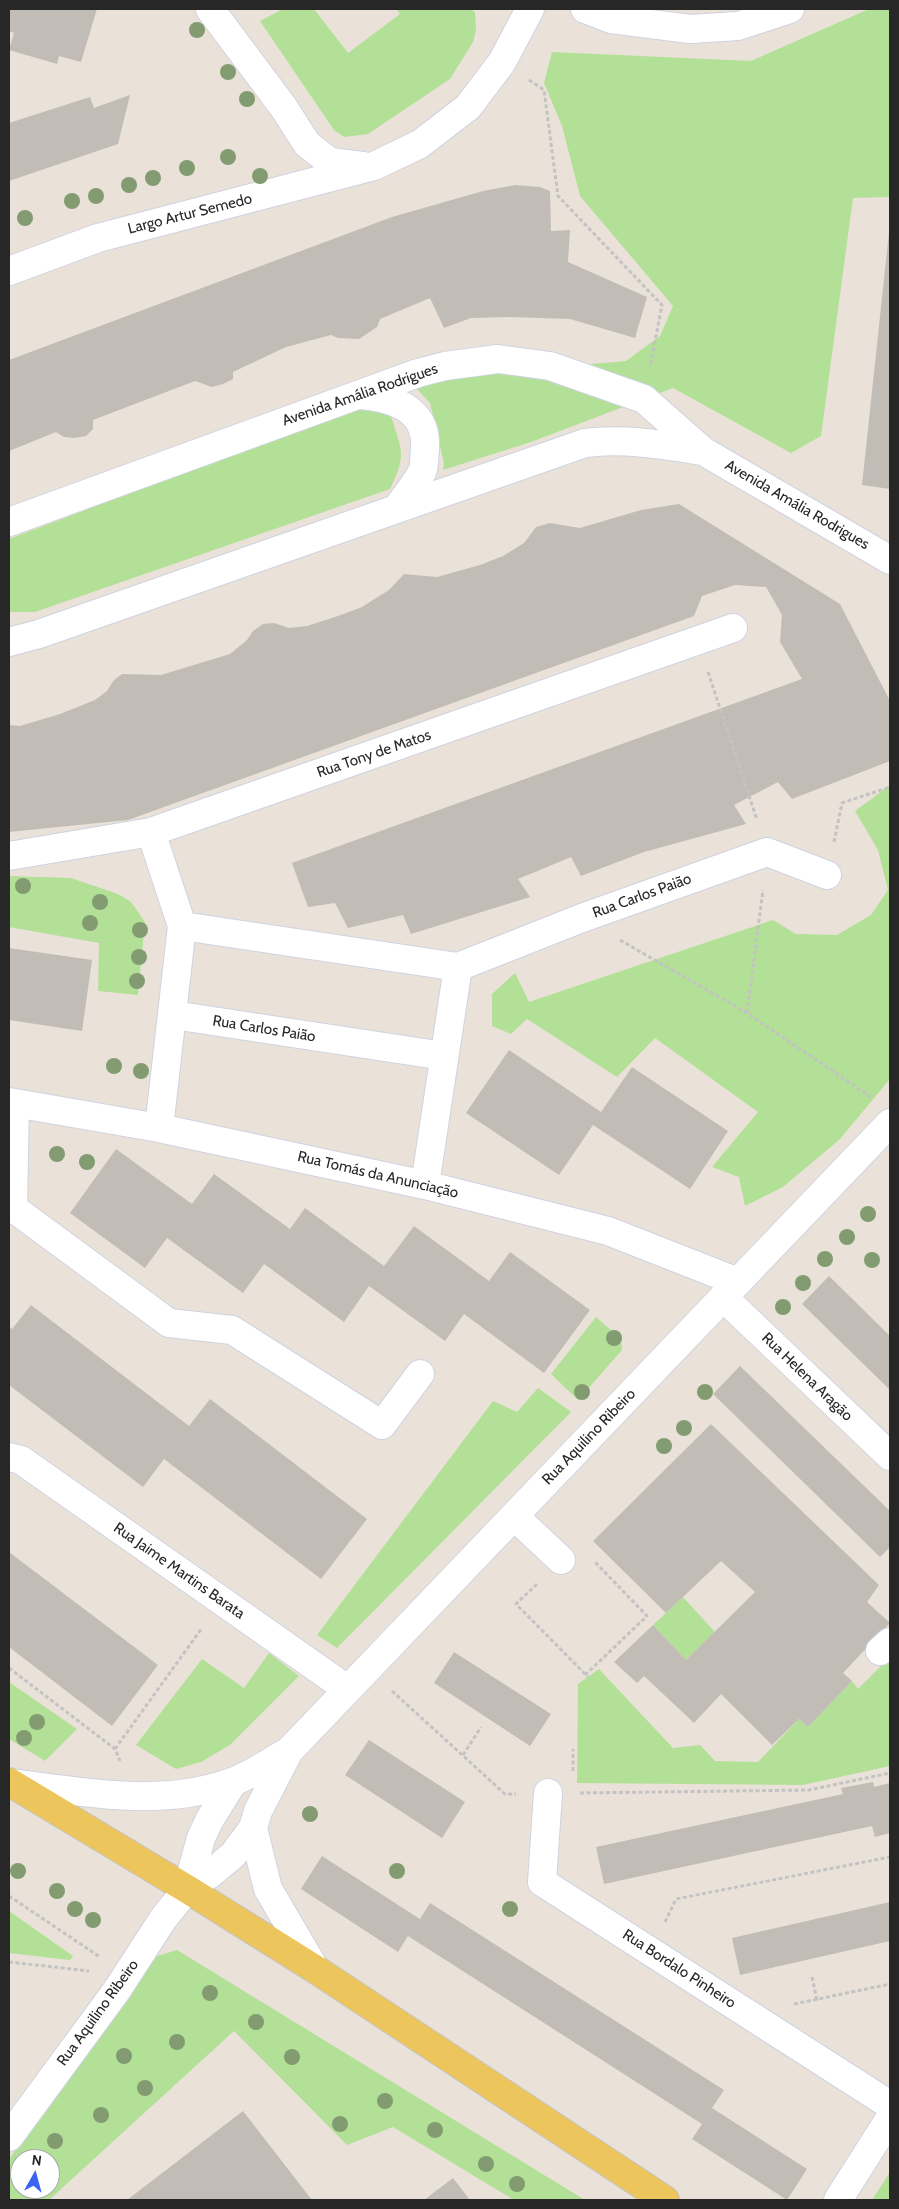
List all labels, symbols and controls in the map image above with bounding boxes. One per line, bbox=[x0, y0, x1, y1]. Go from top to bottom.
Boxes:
street label: Largo Artur Semedo bbox=[126, 190, 254, 238]
street label: Avenida Amália Rodrigues bbox=[280, 360, 440, 430]
street label: Avenida Amália Rodrigues bbox=[722, 456, 872, 554]
street label: Rua Tony de Matos bbox=[315, 726, 433, 782]
street label: Rua Carlos Paião bbox=[590, 870, 694, 922]
street label: Rua Carlos Paião bbox=[211, 1012, 317, 1046]
street label: Rua Tomás da Anunciação bbox=[296, 1148, 460, 1202]
street label: Rua Helena Aragão bbox=[758, 1329, 856, 1425]
street label: Rua Aquilino Ribeiro bbox=[539, 1385, 639, 1489]
street label: Rua Jaime Martins Barata bbox=[110, 1519, 248, 1623]
street label: Rua Bordalo Pinheiro bbox=[619, 1926, 739, 2012]
street label: Rua Aquilino Ribeiro bbox=[54, 1956, 142, 2070]
north arrow bbox=[10, 2149, 60, 2199]
text: N bbox=[31, 2151, 43, 2170]

